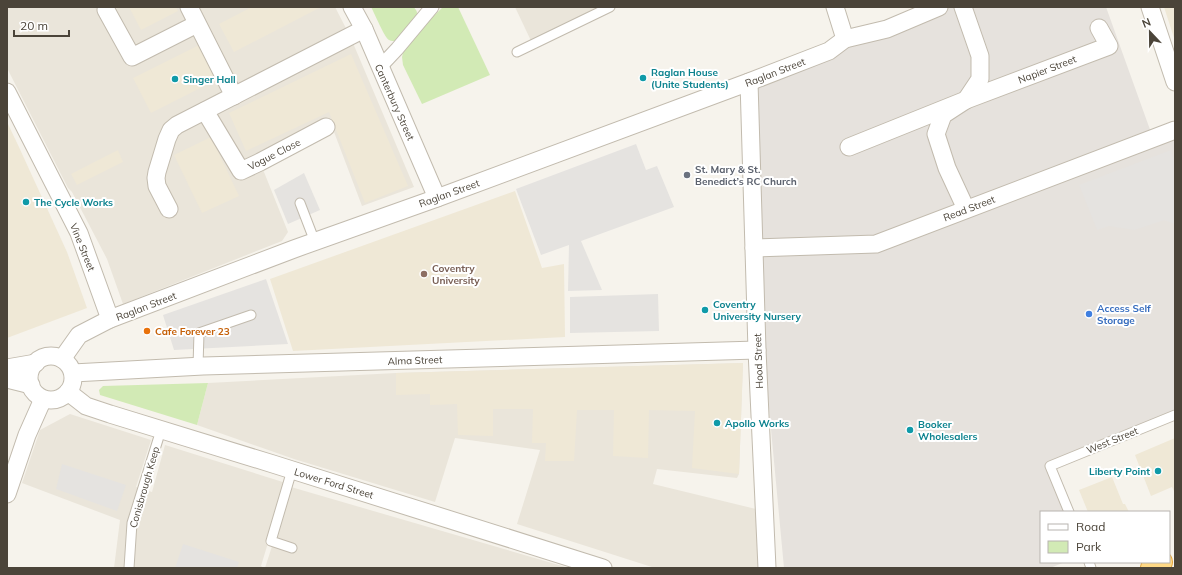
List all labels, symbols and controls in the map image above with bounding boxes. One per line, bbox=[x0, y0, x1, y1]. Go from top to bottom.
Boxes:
scale bar bbox=[14, 12, 69, 38]
north arrow bbox=[1130, 12, 1170, 52]
text: N bbox=[1140, 15, 1153, 31]
text: 20 m bbox=[20, 18, 48, 33]
street label: Napier Street bbox=[1016, 52, 1079, 86]
street label: Raglan Street bbox=[743, 55, 808, 90]
street label: Canterbury Street bbox=[372, 62, 417, 143]
place label: Raglan House (Unite Students) bbox=[651, 66, 729, 91]
place label: Singer Hall bbox=[183, 73, 236, 86]
marker: Raglan House (Unite Students) bbox=[638, 73, 648, 83]
marker: Singer Hall bbox=[170, 74, 180, 84]
street label: Vogue Close bbox=[246, 136, 303, 173]
place label: St. Mary & St. Benedict’s RC Church bbox=[695, 163, 797, 188]
marker: St. Mary & St. Benedict’s RC Church bbox=[682, 170, 692, 180]
street label: Raglan Street bbox=[417, 176, 482, 210]
street label: Read Street bbox=[941, 192, 997, 224]
place label: The Cycle Works bbox=[34, 196, 113, 209]
marker: The Cycle Works bbox=[21, 197, 31, 207]
street label: Vine Street bbox=[67, 221, 98, 274]
place label: Coventry University bbox=[432, 262, 480, 287]
marker: Coventry University bbox=[419, 269, 429, 279]
street label: Raglan Street bbox=[114, 289, 179, 324]
place label: Coventry University Nursery bbox=[713, 298, 802, 323]
place label: Access Self Storage bbox=[1097, 302, 1151, 327]
marker: Coventry University Nursery bbox=[700, 305, 710, 315]
marker: Access Self Storage bbox=[1084, 309, 1094, 319]
place label: Cafe Forever 23 bbox=[155, 325, 230, 338]
marker: Cafe Forever 23 bbox=[142, 326, 152, 336]
street label: Hood Street bbox=[751, 333, 766, 389]
street label: Alma Street bbox=[387, 353, 443, 368]
place label: Apollo Works bbox=[725, 417, 789, 430]
marker: Apollo Works bbox=[712, 418, 722, 428]
place label: Booker Wholesalers bbox=[918, 418, 977, 443]
street label: West Street bbox=[1084, 424, 1140, 457]
marker: Booker Wholesalers bbox=[905, 425, 915, 435]
street label: Conisbrough Keep bbox=[127, 445, 162, 529]
street label: Lower Ford Street bbox=[293, 465, 376, 502]
place label: Liberty Point bbox=[1089, 465, 1150, 478]
marker: Liberty Point bbox=[1153, 466, 1163, 476]
legend bbox=[1040, 511, 1170, 563]
text: Road bbox=[1076, 519, 1105, 534]
text: Park bbox=[1076, 539, 1102, 554]

